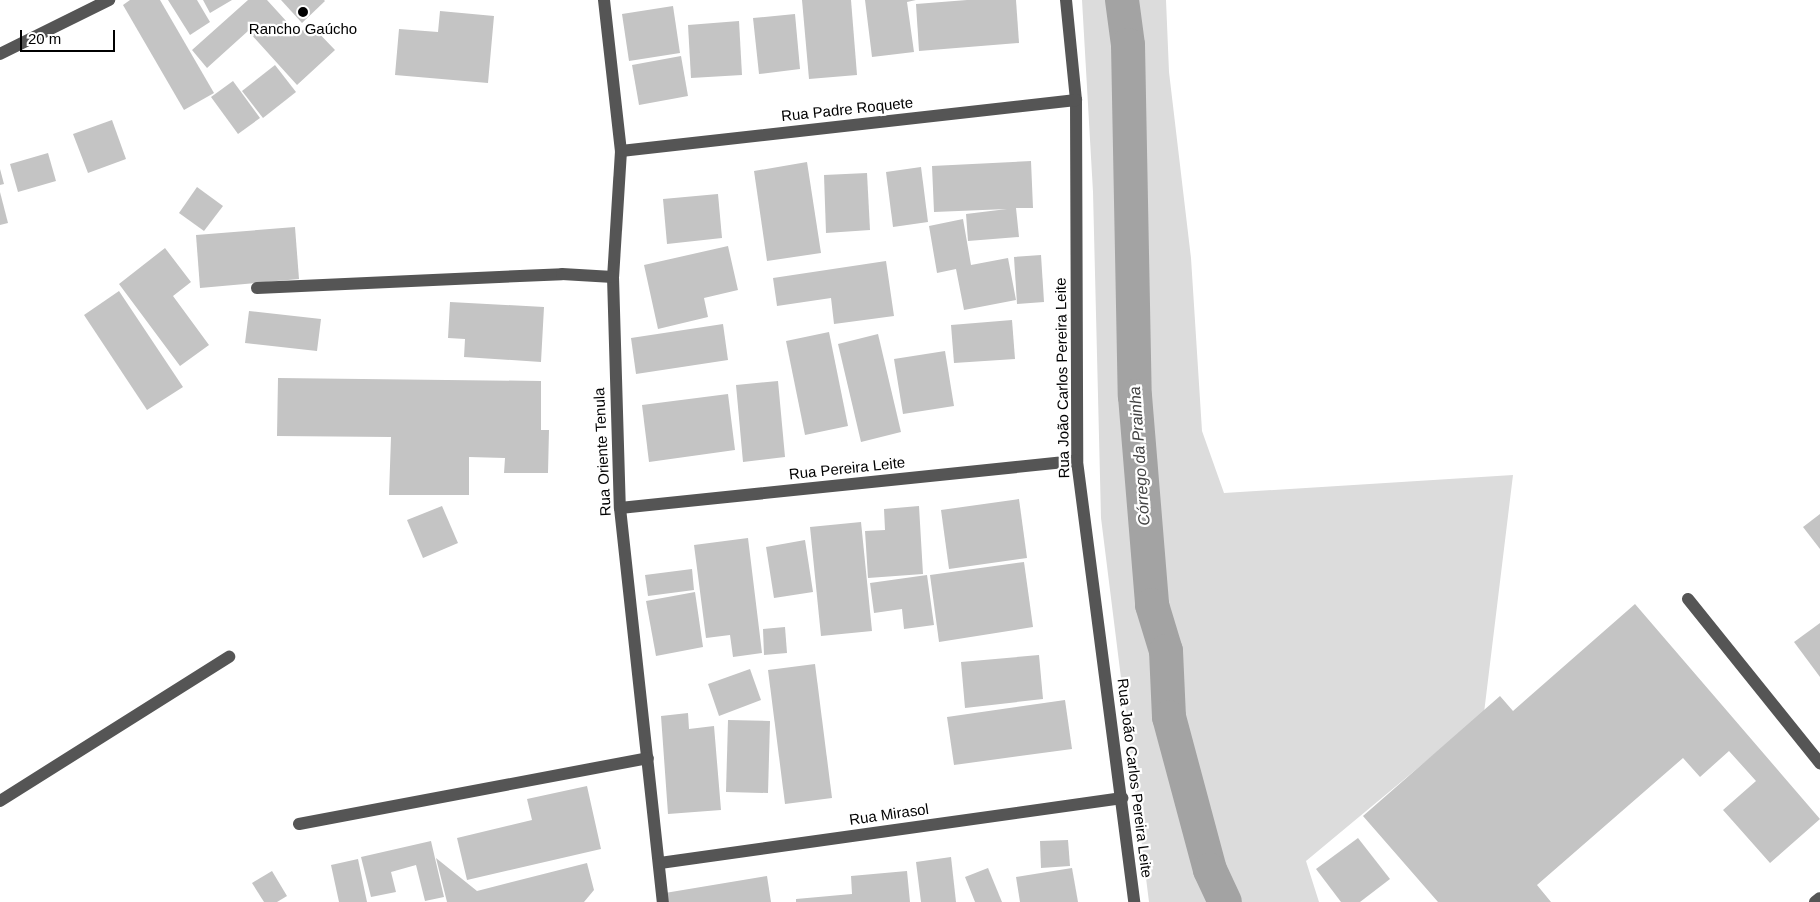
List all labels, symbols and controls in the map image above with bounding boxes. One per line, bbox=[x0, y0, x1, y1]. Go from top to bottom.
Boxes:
marker: Rancho Gaúcho bbox=[297, 6, 309, 18]
scale bar bbox=[22, 20, 118, 52]
place label: Rancho Gaúcho bbox=[249, 20, 357, 38]
text: 20 m bbox=[28, 30, 61, 47]
street label: Rua Padre Roquete bbox=[780, 93, 914, 125]
street label: Rua João Carlos Pereira Leite bbox=[1051, 277, 1073, 479]
water label: Córrego da Prainha bbox=[1126, 386, 1154, 526]
street label: Rua Oriente Tenula bbox=[590, 387, 614, 517]
street label: Rua Pereira Leite bbox=[788, 453, 906, 483]
street label: Rua João Carlos Pereira Leite bbox=[1114, 677, 1156, 879]
street label: Rua Mirasol bbox=[848, 800, 930, 828]

